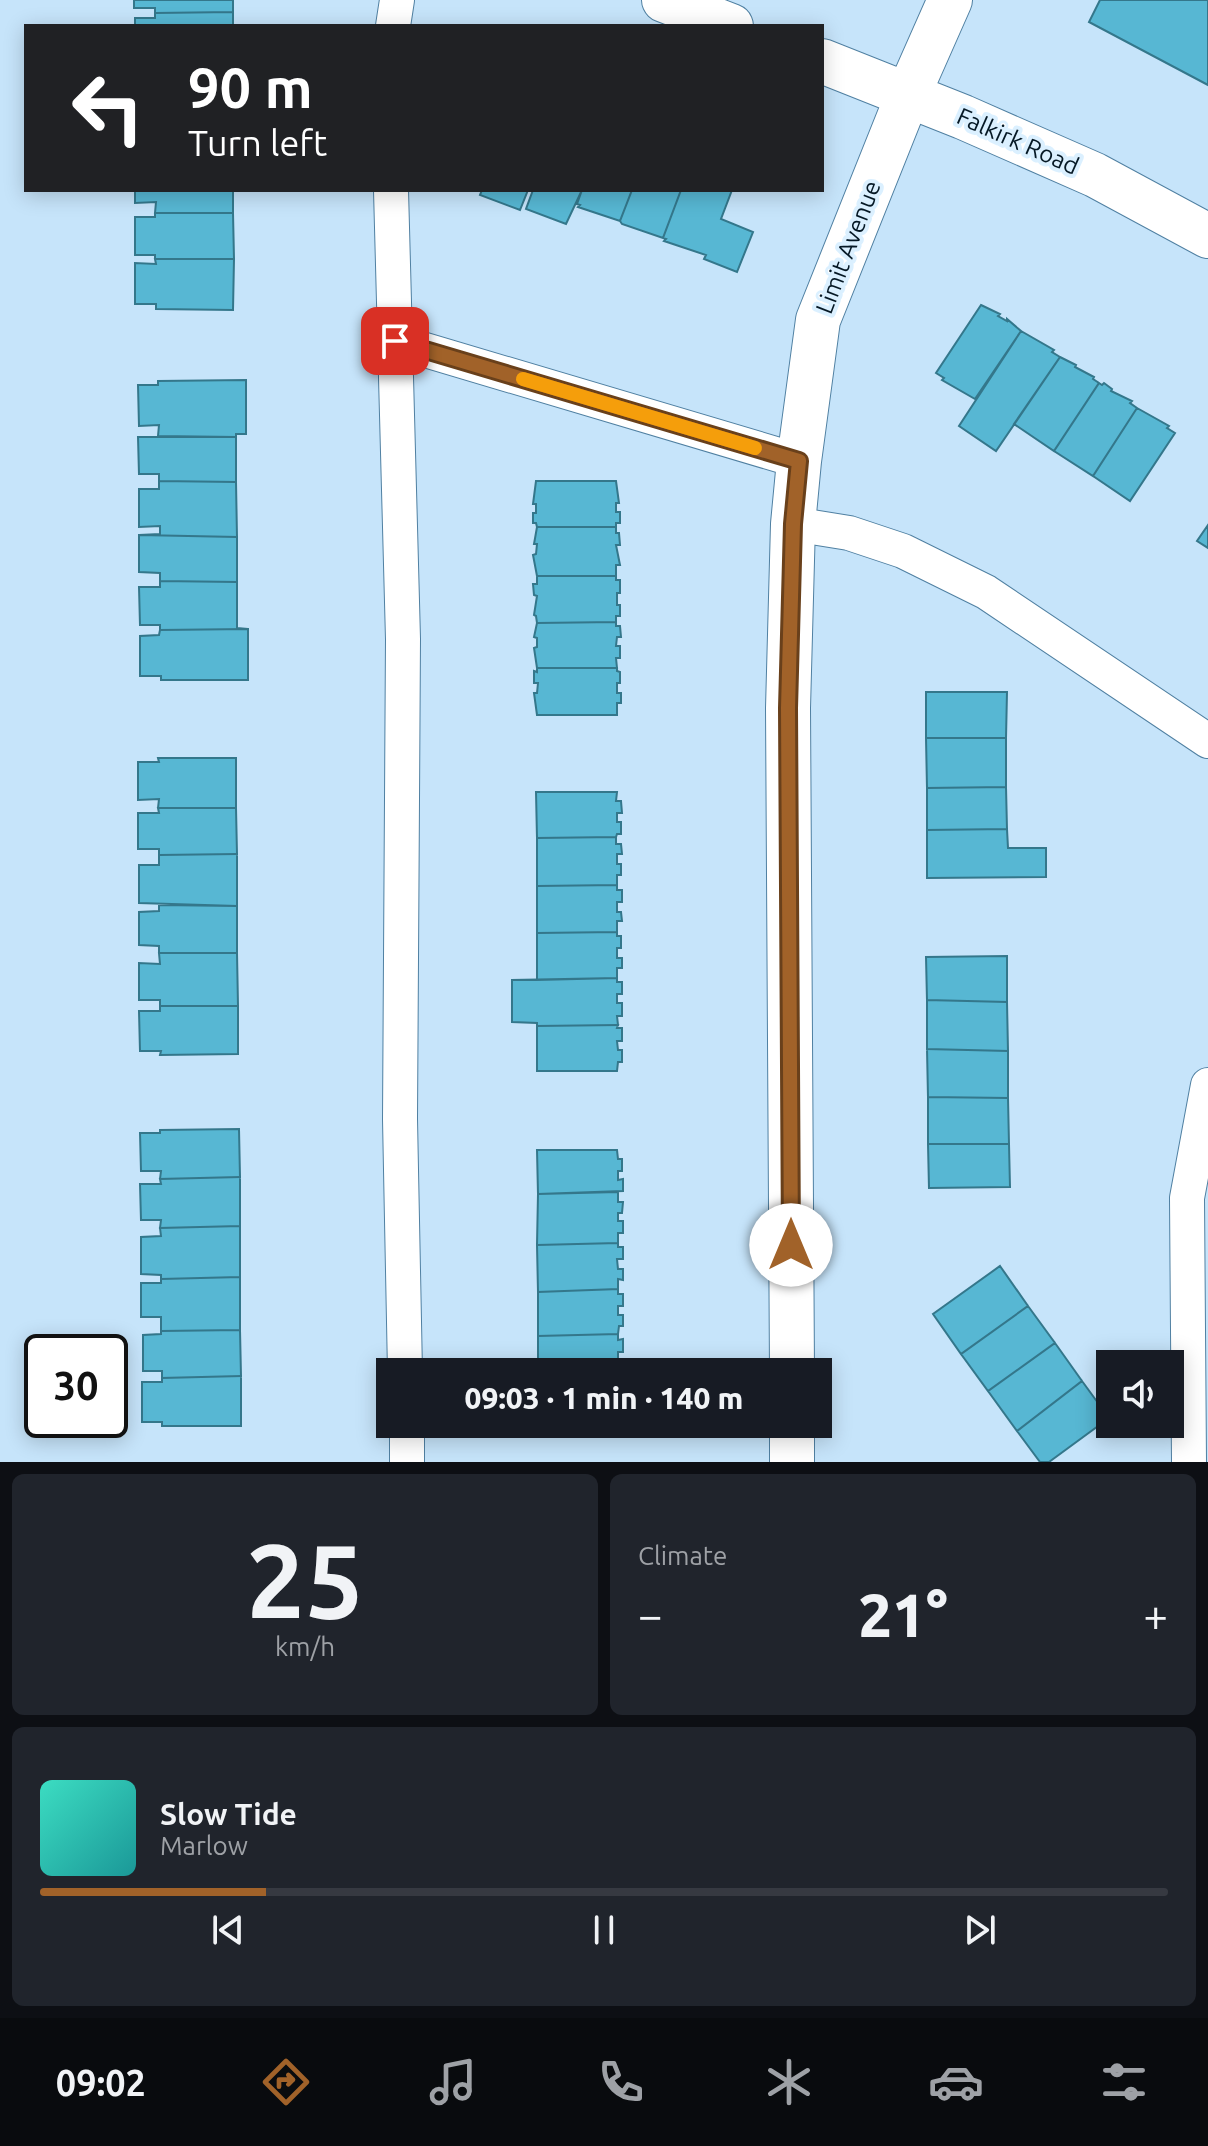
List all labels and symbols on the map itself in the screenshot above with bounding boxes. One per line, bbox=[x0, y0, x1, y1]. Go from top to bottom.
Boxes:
street label: Falkirk Road bbox=[953, 102, 1083, 180]
street label: Limit Avenue bbox=[810, 177, 886, 317]
pin bbox=[361, 307, 429, 375]
position arrow bbox=[749, 1203, 833, 1287]
speed limit sign: 30 bbox=[24, 1334, 128, 1438]

